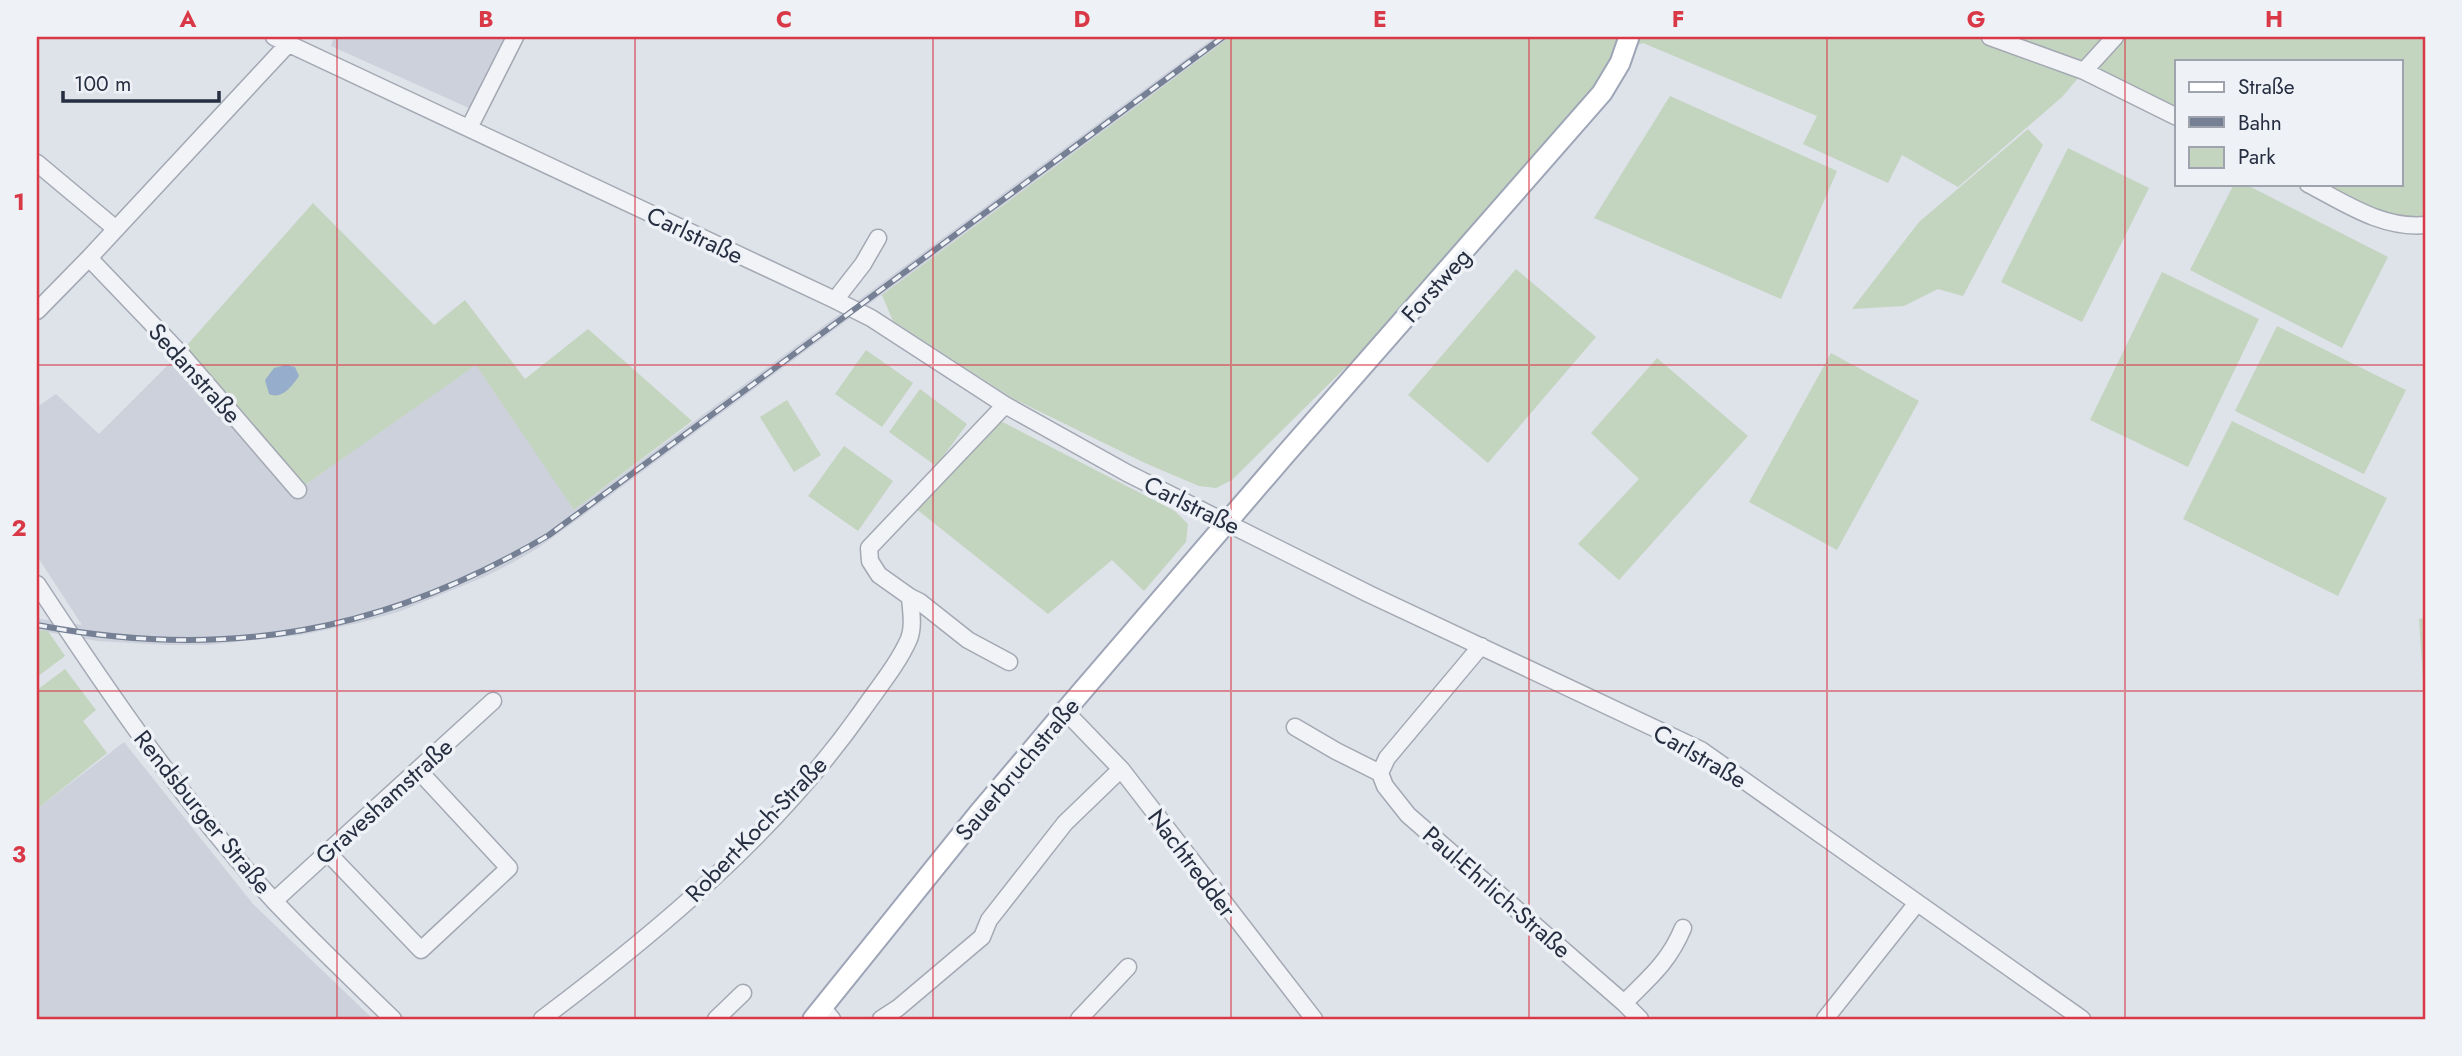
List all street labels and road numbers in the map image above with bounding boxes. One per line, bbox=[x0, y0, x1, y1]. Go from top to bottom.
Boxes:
street label: Carlstraße bbox=[641, 197, 749, 273]
street label: Forstweg bbox=[1393, 240, 1479, 330]
street label: Sedanstraße bbox=[140, 315, 250, 431]
street label: Carlstraße bbox=[1138, 467, 1246, 543]
street label: Sauerbruchstraße bbox=[947, 690, 1087, 848]
street label: Carlstraße bbox=[1647, 715, 1753, 797]
street label: Rendsburger Straße bbox=[126, 723, 280, 901]
street label: Graveshamstraße bbox=[307, 730, 461, 872]
street label: Robert-Koch-Straße bbox=[677, 748, 835, 910]
street label: Nachtredder bbox=[1139, 801, 1245, 925]
street label: Paul-Ehrlich-Straße bbox=[1415, 818, 1579, 966]

